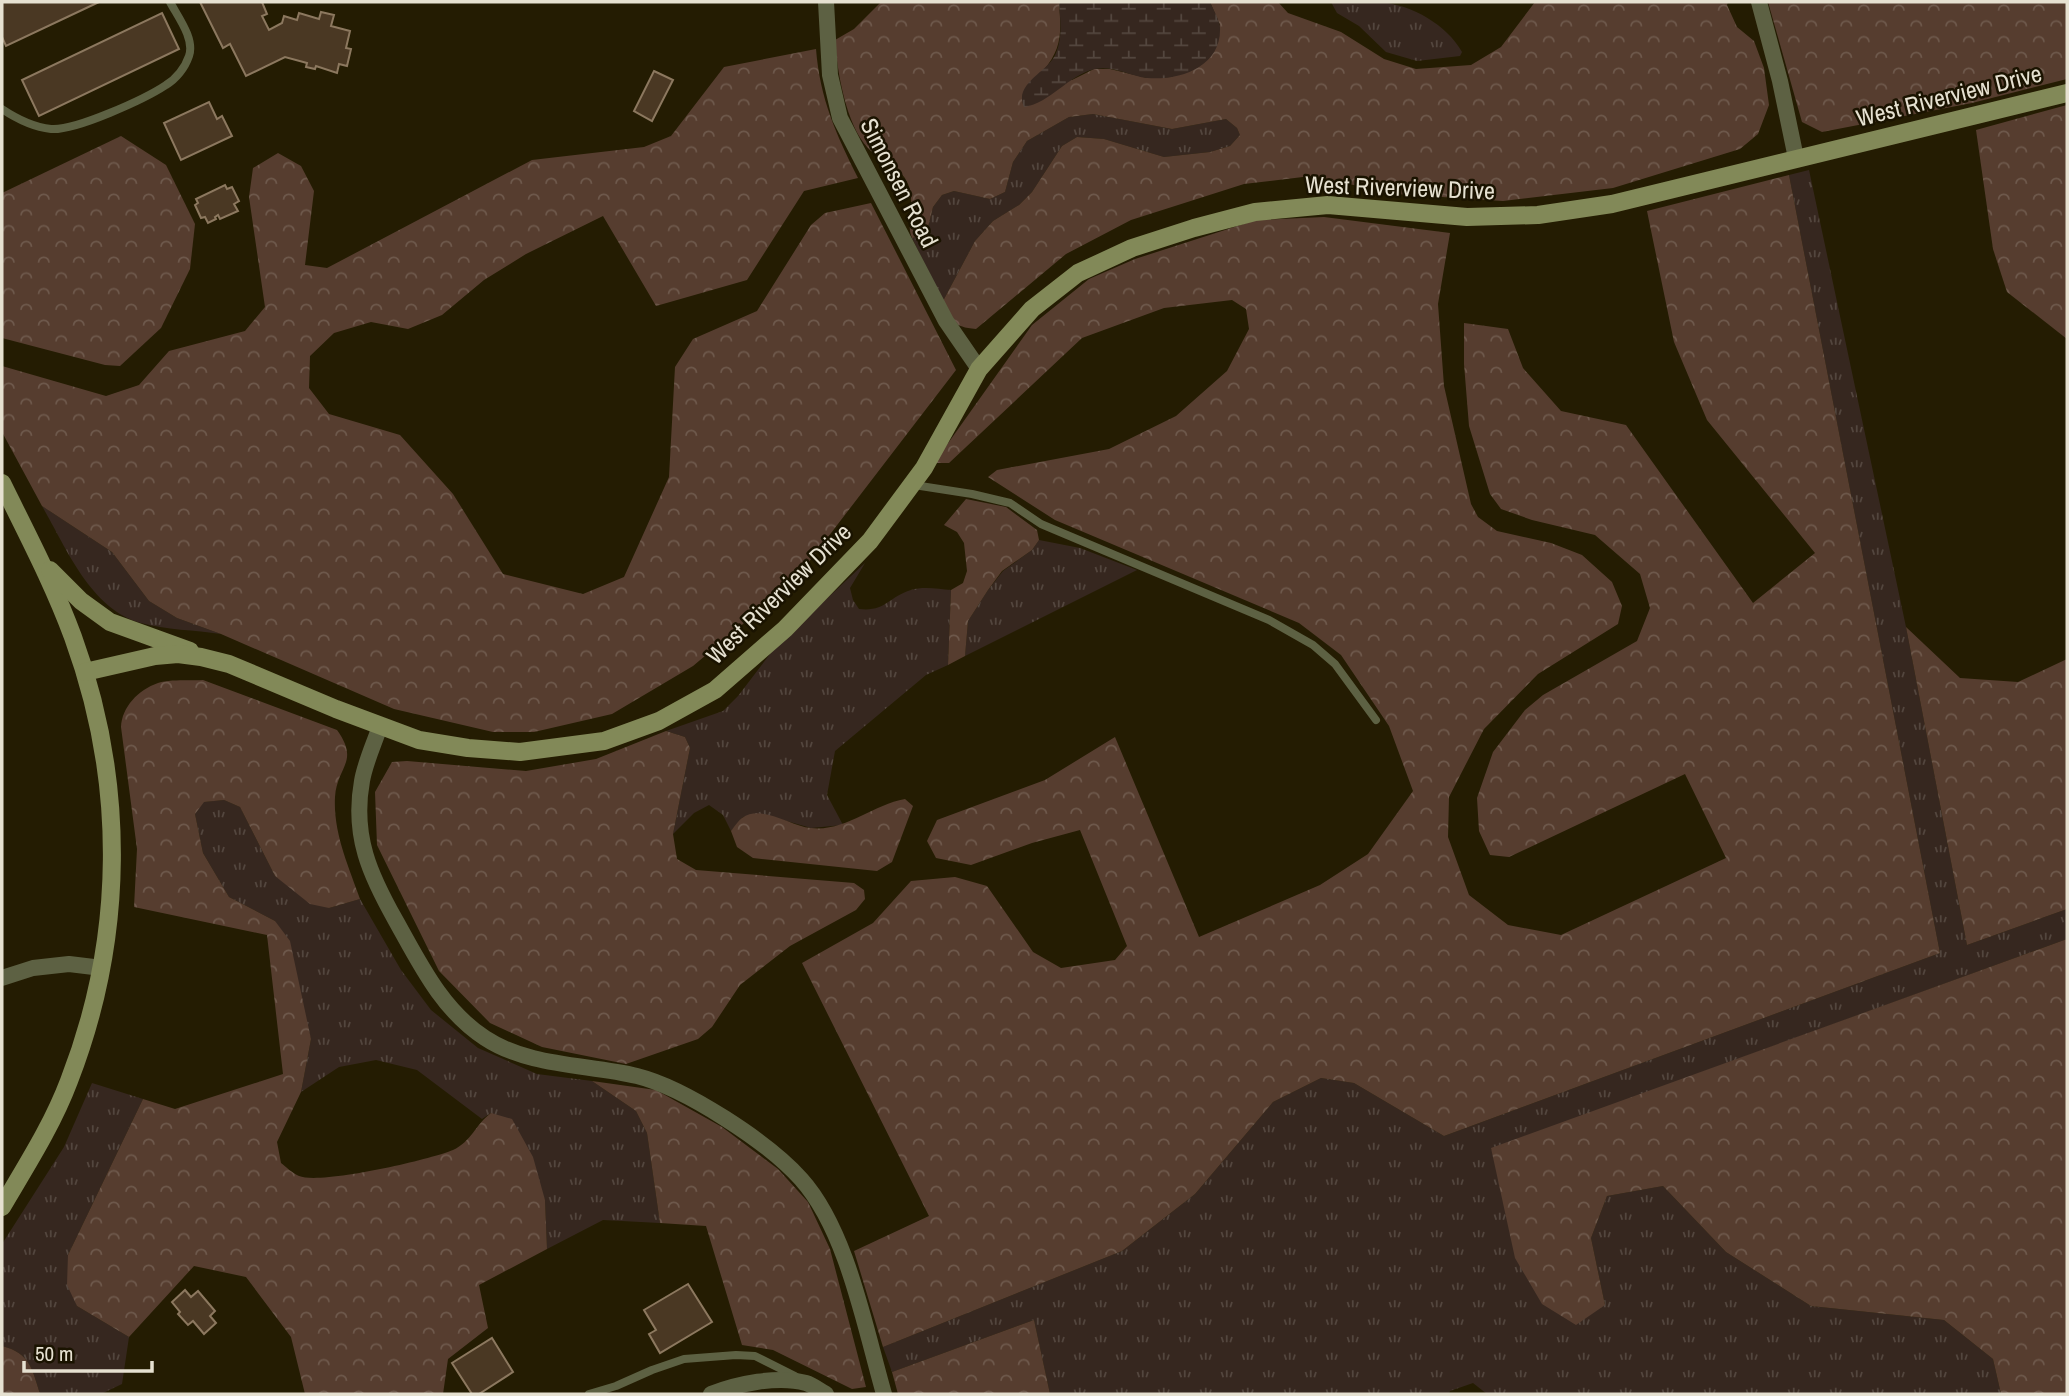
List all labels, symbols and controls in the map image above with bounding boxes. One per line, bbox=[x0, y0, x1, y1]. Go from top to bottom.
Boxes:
street label: West Riverview Drive bbox=[1853, 57, 2045, 134]
street label: Simonsen Road bbox=[854, 112, 946, 253]
street label: West Riverview Drive bbox=[1305, 168, 1496, 206]
street label: West Riverview Drive bbox=[699, 516, 858, 671]
scale bar bbox=[24, 1330, 152, 1374]
text: 50 m bbox=[35, 1339, 73, 1368]

